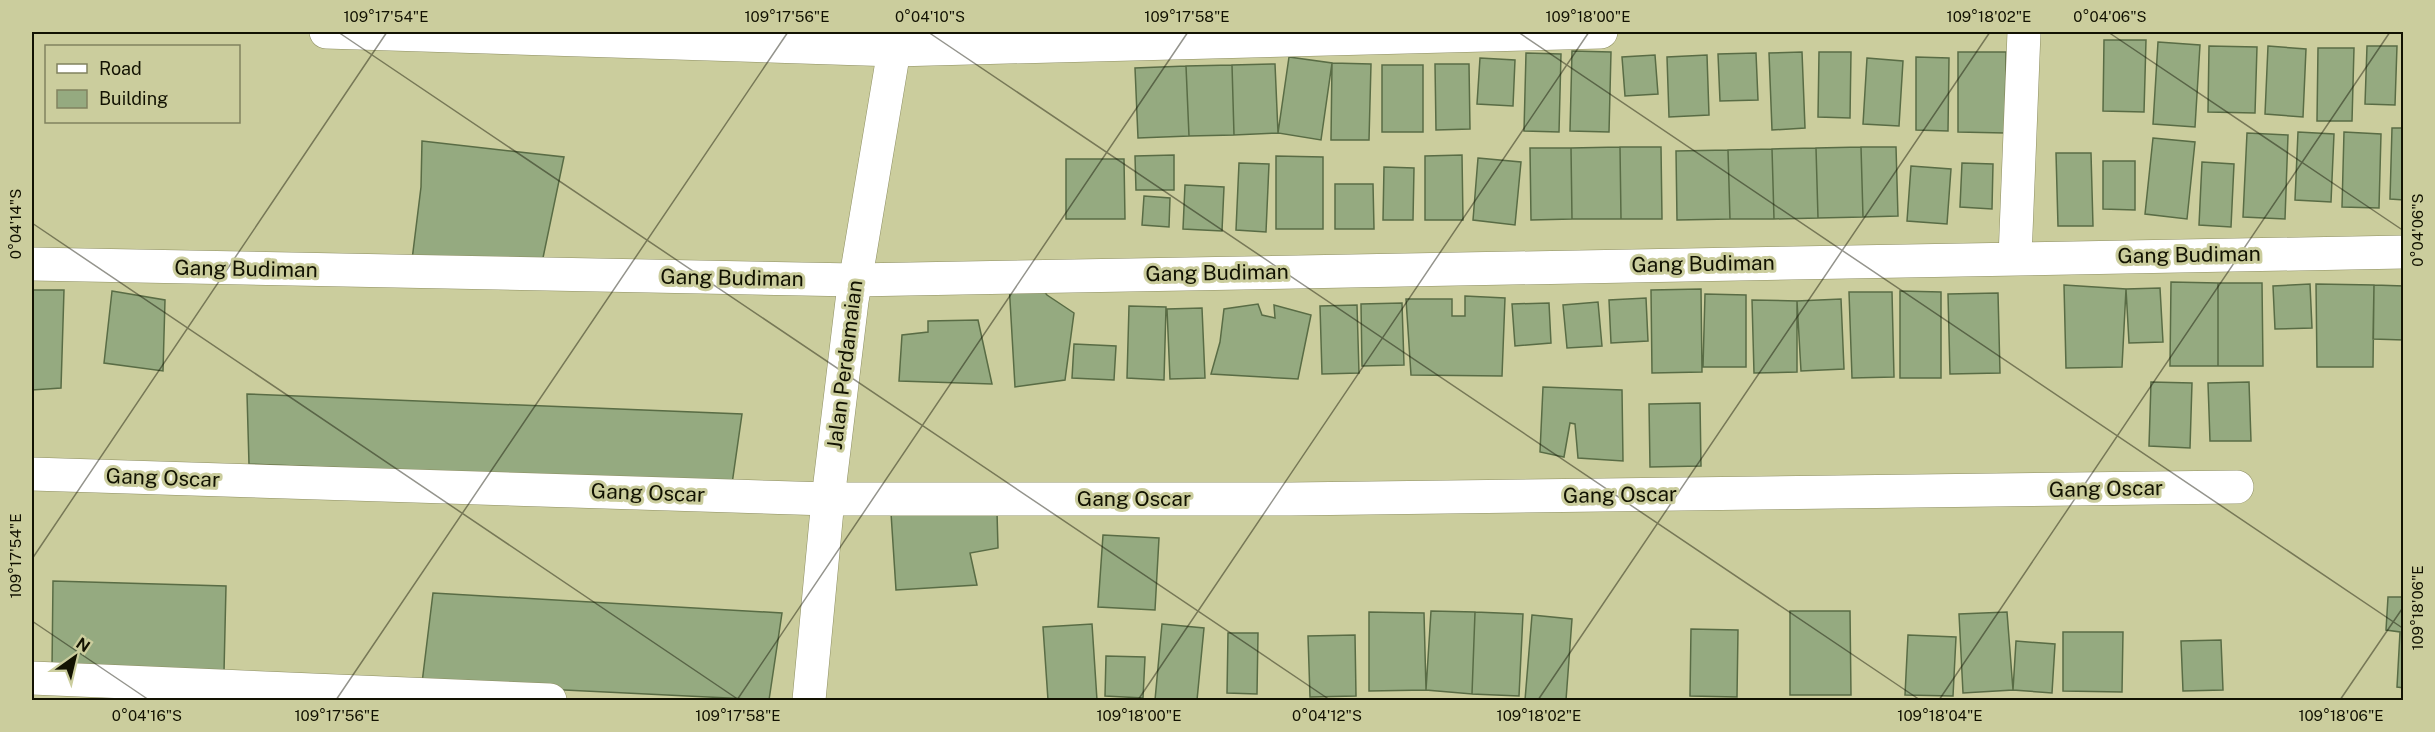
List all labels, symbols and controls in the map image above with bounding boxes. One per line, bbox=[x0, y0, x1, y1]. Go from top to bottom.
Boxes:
text: 109°17'54"E bbox=[343, 8, 429, 25]
text: 109°17'56"E bbox=[745, 8, 829, 25]
text: 0°04'10"S bbox=[895, 8, 965, 25]
text: 109°17'58"E bbox=[1144, 8, 1230, 25]
text: 109°18'00"E bbox=[1546, 8, 1631, 25]
text: 109°18'02"E bbox=[1947, 8, 2031, 25]
text: 0°04'06"S bbox=[2073, 8, 2147, 25]
legend bbox=[45, 45, 240, 123]
text: Road bbox=[99, 58, 142, 79]
text: Building bbox=[99, 88, 168, 109]
text: 0°04'14"S bbox=[7, 189, 24, 259]
text: 0°04'06"S bbox=[2409, 193, 2426, 267]
street label: Gang Budiman bbox=[2117, 241, 2261, 268]
street label: Gang Budiman bbox=[1631, 250, 1775, 277]
street label: Gang Budiman bbox=[174, 255, 318, 282]
street label: Gang Budiman bbox=[1145, 259, 1289, 286]
street label: Gang Budiman bbox=[660, 264, 804, 291]
street label: Jalan Perdamaian bbox=[822, 279, 867, 451]
street label: Gang Oscar bbox=[105, 463, 221, 492]
street label: Gang Oscar bbox=[2049, 475, 2163, 502]
street label: Gang Oscar bbox=[590, 478, 706, 507]
street label: Gang Oscar bbox=[1563, 481, 1677, 508]
street label: Gang Oscar bbox=[1077, 486, 1191, 511]
text: 109°17'54"E bbox=[7, 513, 24, 599]
text: 109°18'06"E bbox=[2409, 565, 2426, 651]
north arrow bbox=[45, 627, 105, 687]
text: N bbox=[73, 634, 94, 656]
text: 0°04'16"S bbox=[112, 707, 182, 724]
text: 109°17'56"E bbox=[295, 707, 379, 724]
text: 109°17'58"E bbox=[695, 707, 781, 724]
text: 109°18'00"E bbox=[1097, 707, 1182, 724]
text: 0°04'12"S bbox=[1292, 707, 1362, 724]
text: 109°18'02"E bbox=[1497, 707, 1581, 724]
text: 109°18'04"E bbox=[1897, 707, 1983, 724]
text: 109°18'06"E bbox=[2298, 707, 2384, 724]

